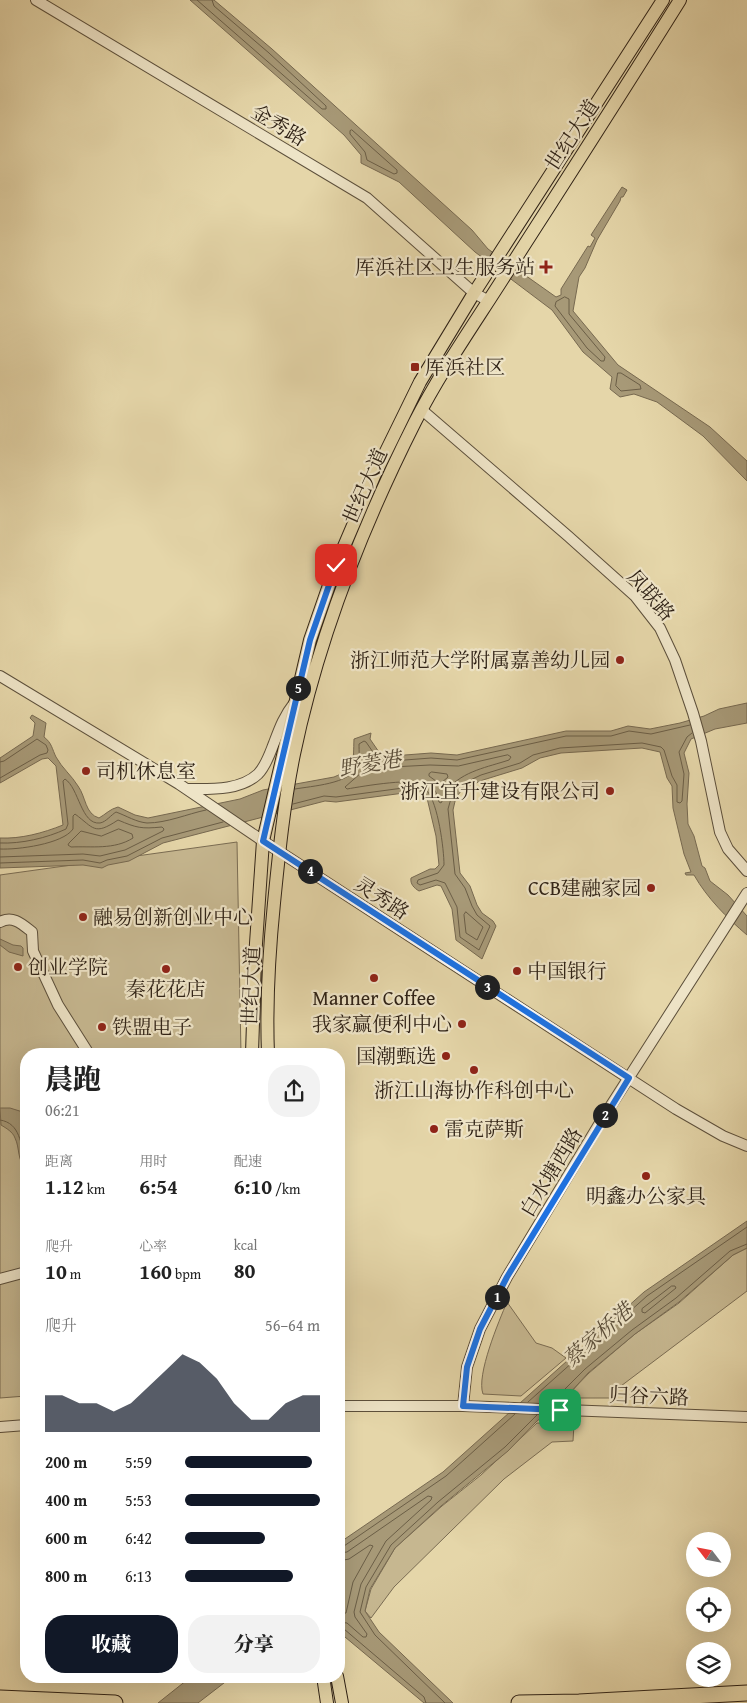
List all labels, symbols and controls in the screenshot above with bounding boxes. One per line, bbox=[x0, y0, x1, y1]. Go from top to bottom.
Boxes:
street label: 世纪大道 bbox=[538, 93, 606, 176]
street label: 金秀路 bbox=[246, 97, 312, 152]
place label: 厍浜社区卫生服务站 bbox=[355, 252, 535, 281]
marker: 厍浜社区卫生服务站 bbox=[539, 260, 553, 274]
place label: 厍浜社区 bbox=[425, 352, 505, 381]
marker: 厍浜社区 bbox=[409, 361, 421, 373]
street label: 世纪大道 bbox=[335, 443, 394, 528]
pin bbox=[315, 544, 357, 586]
icon: check bbox=[322, 551, 350, 579]
street label: 凤联路 bbox=[621, 563, 682, 627]
place label: 浙江师范大学附属嘉善幼儿园 bbox=[350, 645, 610, 674]
marker: 浙江师范大学附属嘉善幼儿园 bbox=[614, 654, 626, 666]
pin: 5 bbox=[286, 676, 310, 700]
text: 5 bbox=[295, 678, 302, 698]
water label: 野菱港 bbox=[336, 742, 407, 784]
place label: 司机休息室 bbox=[96, 756, 196, 785]
marker: 司机休息室 bbox=[80, 765, 92, 777]
place label: 浙江宜升建设有限公司 bbox=[400, 776, 600, 805]
marker: 浙江宜升建设有限公司 bbox=[604, 785, 616, 797]
pin: 4 bbox=[298, 858, 322, 884]
text: 4 bbox=[307, 861, 314, 881]
street label: 灵秀路 bbox=[349, 869, 415, 926]
place label: CCB建融家园 bbox=[528, 873, 641, 902]
marker: CCB建融家园 bbox=[645, 882, 657, 894]
place label: 融易创新创业中心 bbox=[93, 902, 253, 931]
marker: 融易创新创业中心 bbox=[77, 911, 89, 923]
street label: 世纪大道 bbox=[235, 946, 266, 1026]
place label: 创业学院 bbox=[28, 952, 108, 981]
place label: 中国银行 bbox=[527, 956, 607, 985]
marker: 创业学院 bbox=[12, 961, 24, 973]
marker: 秦花花店 bbox=[160, 963, 172, 975]
marker: 中国银行 bbox=[511, 965, 523, 977]
marker: Manner Coffee bbox=[368, 972, 380, 984]
place label: 秦花花店 bbox=[126, 974, 206, 1003]
pin: 3 bbox=[474, 974, 500, 1000]
text: 3 bbox=[484, 977, 491, 997]
place label: Manner Coffee bbox=[312, 983, 436, 1012]
place label: 我家赢便利中心 bbox=[312, 1009, 452, 1038]
place label: 铁盟电子 bbox=[112, 1012, 192, 1041]
marker: 我家赢便利中心 bbox=[456, 1018, 468, 1030]
marker: 铁盟电子 bbox=[96, 1021, 108, 1033]
place label: 国潮甄选 bbox=[356, 1041, 436, 1070]
marker: 国潮甄选 bbox=[440, 1050, 452, 1062]
text: 晨跑 bbox=[45, 1058, 101, 1099]
marker: 浙江山海协作科创中心 bbox=[468, 1064, 480, 1076]
button: share bbox=[268, 1065, 320, 1117]
place label: 浙江山海协作科创中心 bbox=[374, 1075, 574, 1104]
text: 06:21 bbox=[45, 1098, 80, 1122]
pin: 2 bbox=[592, 1102, 618, 1128]
text: 2 bbox=[602, 1105, 609, 1125]
place label: 雷克萨斯 bbox=[444, 1114, 524, 1143]
street label: 白水塘西路 bbox=[512, 1121, 589, 1222]
marker: 雷克萨斯 bbox=[428, 1123, 440, 1135]
text: 距离 bbox=[45, 1151, 73, 1171]
text: 用时 bbox=[139, 1151, 167, 1171]
text: 配速 bbox=[234, 1151, 262, 1171]
marker: 明鑫办公家具 bbox=[640, 1170, 652, 1182]
text: 1.12 bbox=[45, 1171, 84, 1202]
text: 6:54 bbox=[139, 1171, 178, 1202]
text: 6:10 bbox=[234, 1171, 272, 1202]
text: km bbox=[84, 1179, 105, 1199]
text: /km bbox=[272, 1179, 300, 1199]
place label: 明鑫办公家具 bbox=[586, 1181, 706, 1210]
text: kcal bbox=[234, 1235, 258, 1255]
text: 爬升 bbox=[45, 1236, 73, 1256]
text: 心率 bbox=[139, 1236, 167, 1256]
text: 80 bbox=[234, 1255, 255, 1286]
text: 10 bbox=[45, 1256, 67, 1287]
text: 160 bbox=[139, 1256, 172, 1287]
text: m bbox=[67, 1264, 81, 1284]
text: bpm bbox=[172, 1264, 201, 1284]
pin: 1 bbox=[484, 1284, 510, 1310]
text: 1 bbox=[494, 1287, 501, 1307]
water label: 蔡家桥港 bbox=[556, 1293, 642, 1374]
text: 爬升 bbox=[45, 1313, 77, 1337]
text: 56–64 m bbox=[265, 1313, 320, 1337]
street label: 归谷六路 bbox=[609, 1380, 689, 1411]
pin bbox=[539, 1389, 581, 1431]
icon: arrive bbox=[546, 1396, 574, 1424]
text: 200 m bbox=[45, 1450, 87, 1474]
text: 5:59 bbox=[125, 1450, 152, 1474]
text: 400 m bbox=[45, 1488, 87, 1512]
text: 5:53 bbox=[125, 1488, 152, 1512]
text: 600 m bbox=[45, 1526, 87, 1550]
text: 6:42 bbox=[125, 1526, 152, 1550]
north arrow bbox=[686, 1532, 731, 1578]
map controls bbox=[686, 1532, 731, 1687]
text: 800 m bbox=[45, 1564, 87, 1588]
text: 6:13 bbox=[125, 1564, 152, 1588]
button: locate bbox=[686, 1587, 731, 1632]
button: 收藏 bbox=[45, 1615, 178, 1673]
button: 分享 bbox=[188, 1615, 320, 1673]
button: layers bbox=[686, 1642, 731, 1687]

